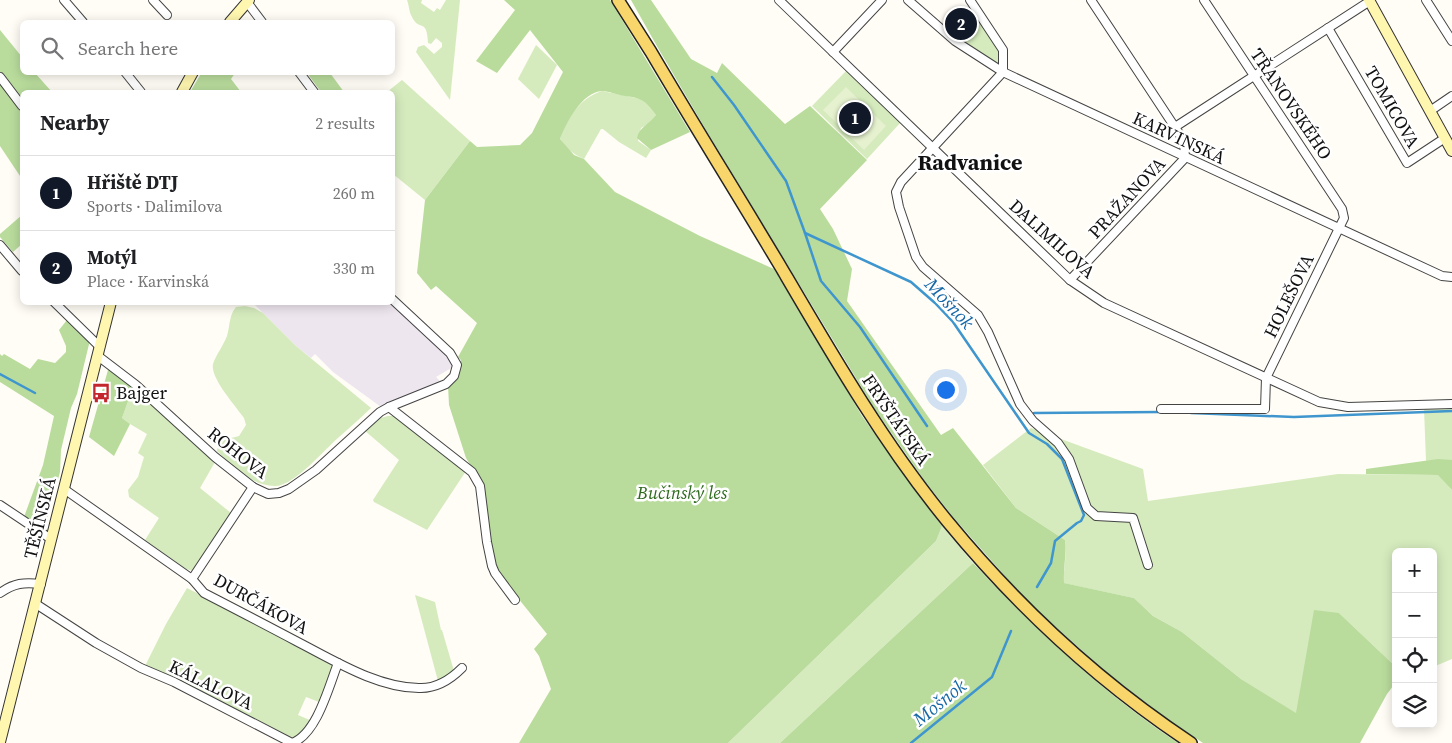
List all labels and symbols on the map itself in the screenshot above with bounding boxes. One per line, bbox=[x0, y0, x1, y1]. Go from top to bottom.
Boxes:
pin: 2 bbox=[945, 5, 977, 43]
street label: TŘANOVSKÉHO bbox=[1245, 43, 1338, 164]
street label: TOMICOVA bbox=[1359, 61, 1426, 152]
pin: 1 bbox=[839, 99, 871, 137]
street label: KARVINSKÁ bbox=[1129, 105, 1230, 170]
district label: Radvanice bbox=[917, 147, 1023, 177]
street label: PRAŽANOVA bbox=[1082, 152, 1171, 244]
street label: DALIMILOVA bbox=[1004, 193, 1101, 284]
street label: HOLEŠOVA bbox=[1257, 250, 1320, 342]
water label: Mošnok bbox=[919, 271, 981, 334]
street label: FRYŠTÁTSKÁ bbox=[857, 369, 936, 470]
your location bbox=[933, 377, 959, 403]
place label: Bajger bbox=[116, 380, 168, 405]
bus stop icon: Bajger bbox=[90, 382, 112, 404]
street label: ROHOVA bbox=[203, 421, 274, 484]
street label: TĚŠÍNSKÁ bbox=[17, 474, 62, 561]
park label: Bučinský les bbox=[636, 480, 728, 505]
street label: DURČÁKOVA bbox=[209, 567, 313, 640]
street label: KÁLALOVA bbox=[165, 653, 258, 716]
water label: Mošnok bbox=[906, 672, 971, 732]

